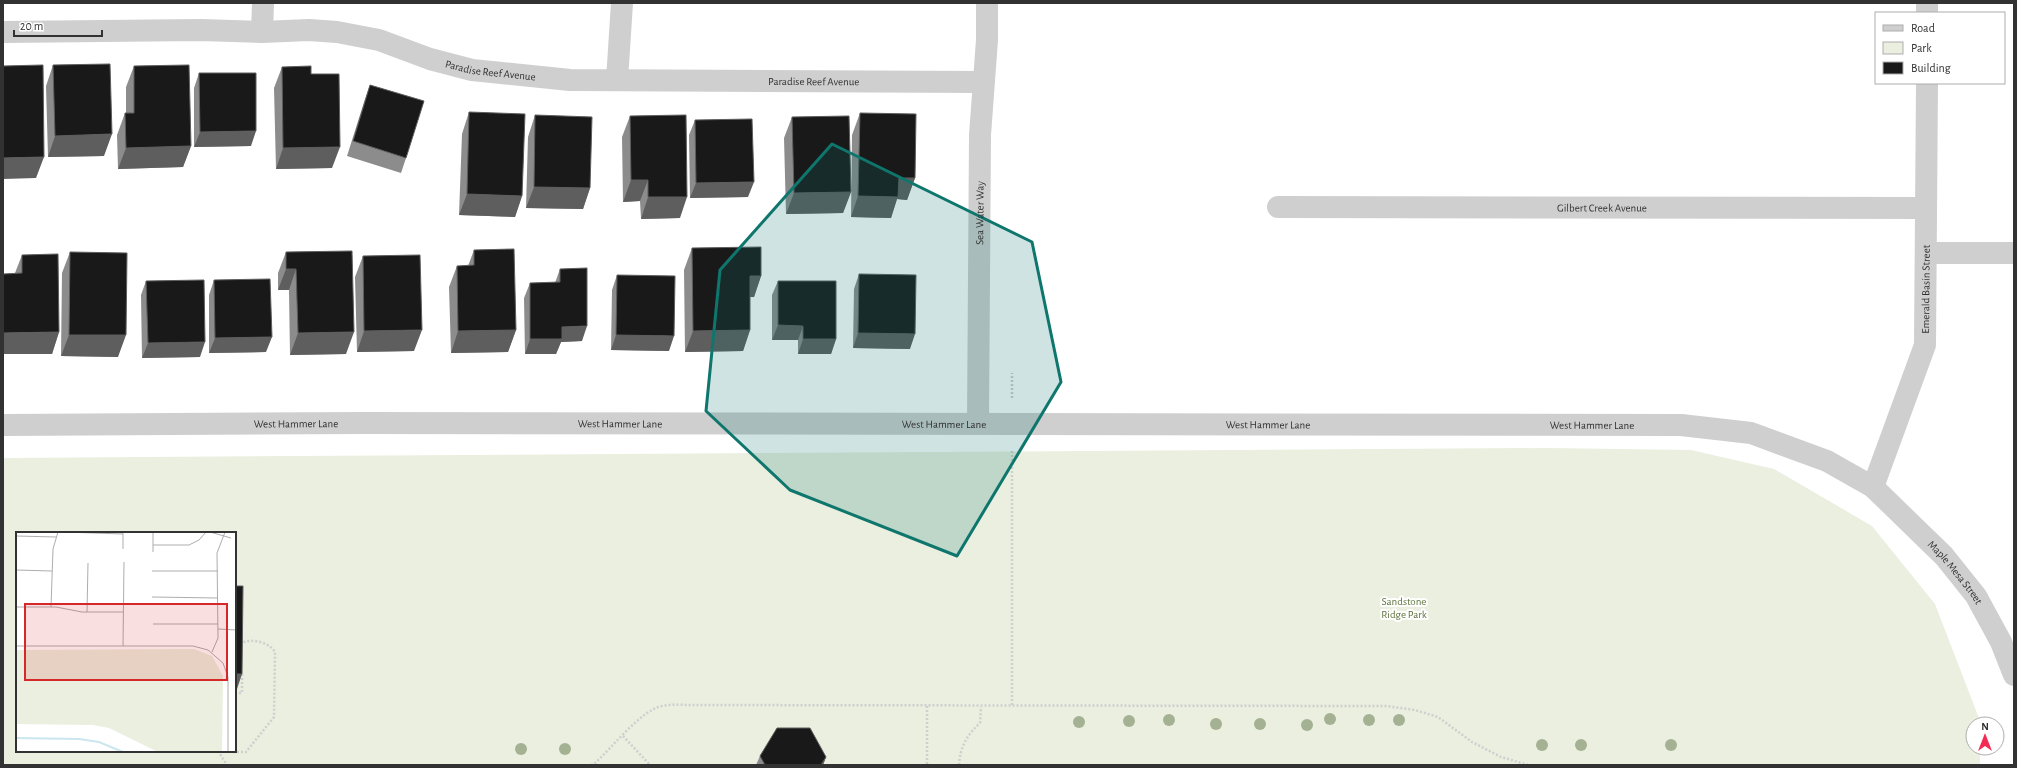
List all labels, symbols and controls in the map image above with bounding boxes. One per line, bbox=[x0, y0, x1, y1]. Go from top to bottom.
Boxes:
scale bar bbox=[14, 12, 102, 38]
legend bbox=[1875, 12, 2005, 84]
text: 20 m bbox=[20, 20, 43, 32]
text: Road bbox=[1911, 22, 1935, 34]
text: Park bbox=[1911, 42, 1932, 54]
street label: Paradise Reef Avenue bbox=[444, 58, 536, 82]
text: Building bbox=[1911, 62, 1951, 74]
street label: Paradise Reef Avenue bbox=[768, 75, 859, 87]
street label: Sea Water Way bbox=[974, 181, 985, 245]
street label: Gilbert Creek Avenue bbox=[1557, 202, 1647, 213]
street label: Emerald Basin Street bbox=[1920, 244, 1931, 334]
street label: West Hammer Lane bbox=[254, 418, 338, 429]
street label: West Hammer Lane bbox=[578, 418, 662, 429]
street label: West Hammer Lane bbox=[902, 418, 986, 429]
street label: West Hammer Lane bbox=[1226, 419, 1310, 430]
street label: West Hammer Lane bbox=[1550, 419, 1634, 430]
inset map bbox=[16, 532, 236, 752]
street label: Maple Mesa Street bbox=[1926, 538, 1985, 606]
park label: Sandstone Ridge Park bbox=[1381, 596, 1427, 620]
north arrow bbox=[1965, 716, 2005, 756]
text: N bbox=[1981, 721, 1989, 732]

